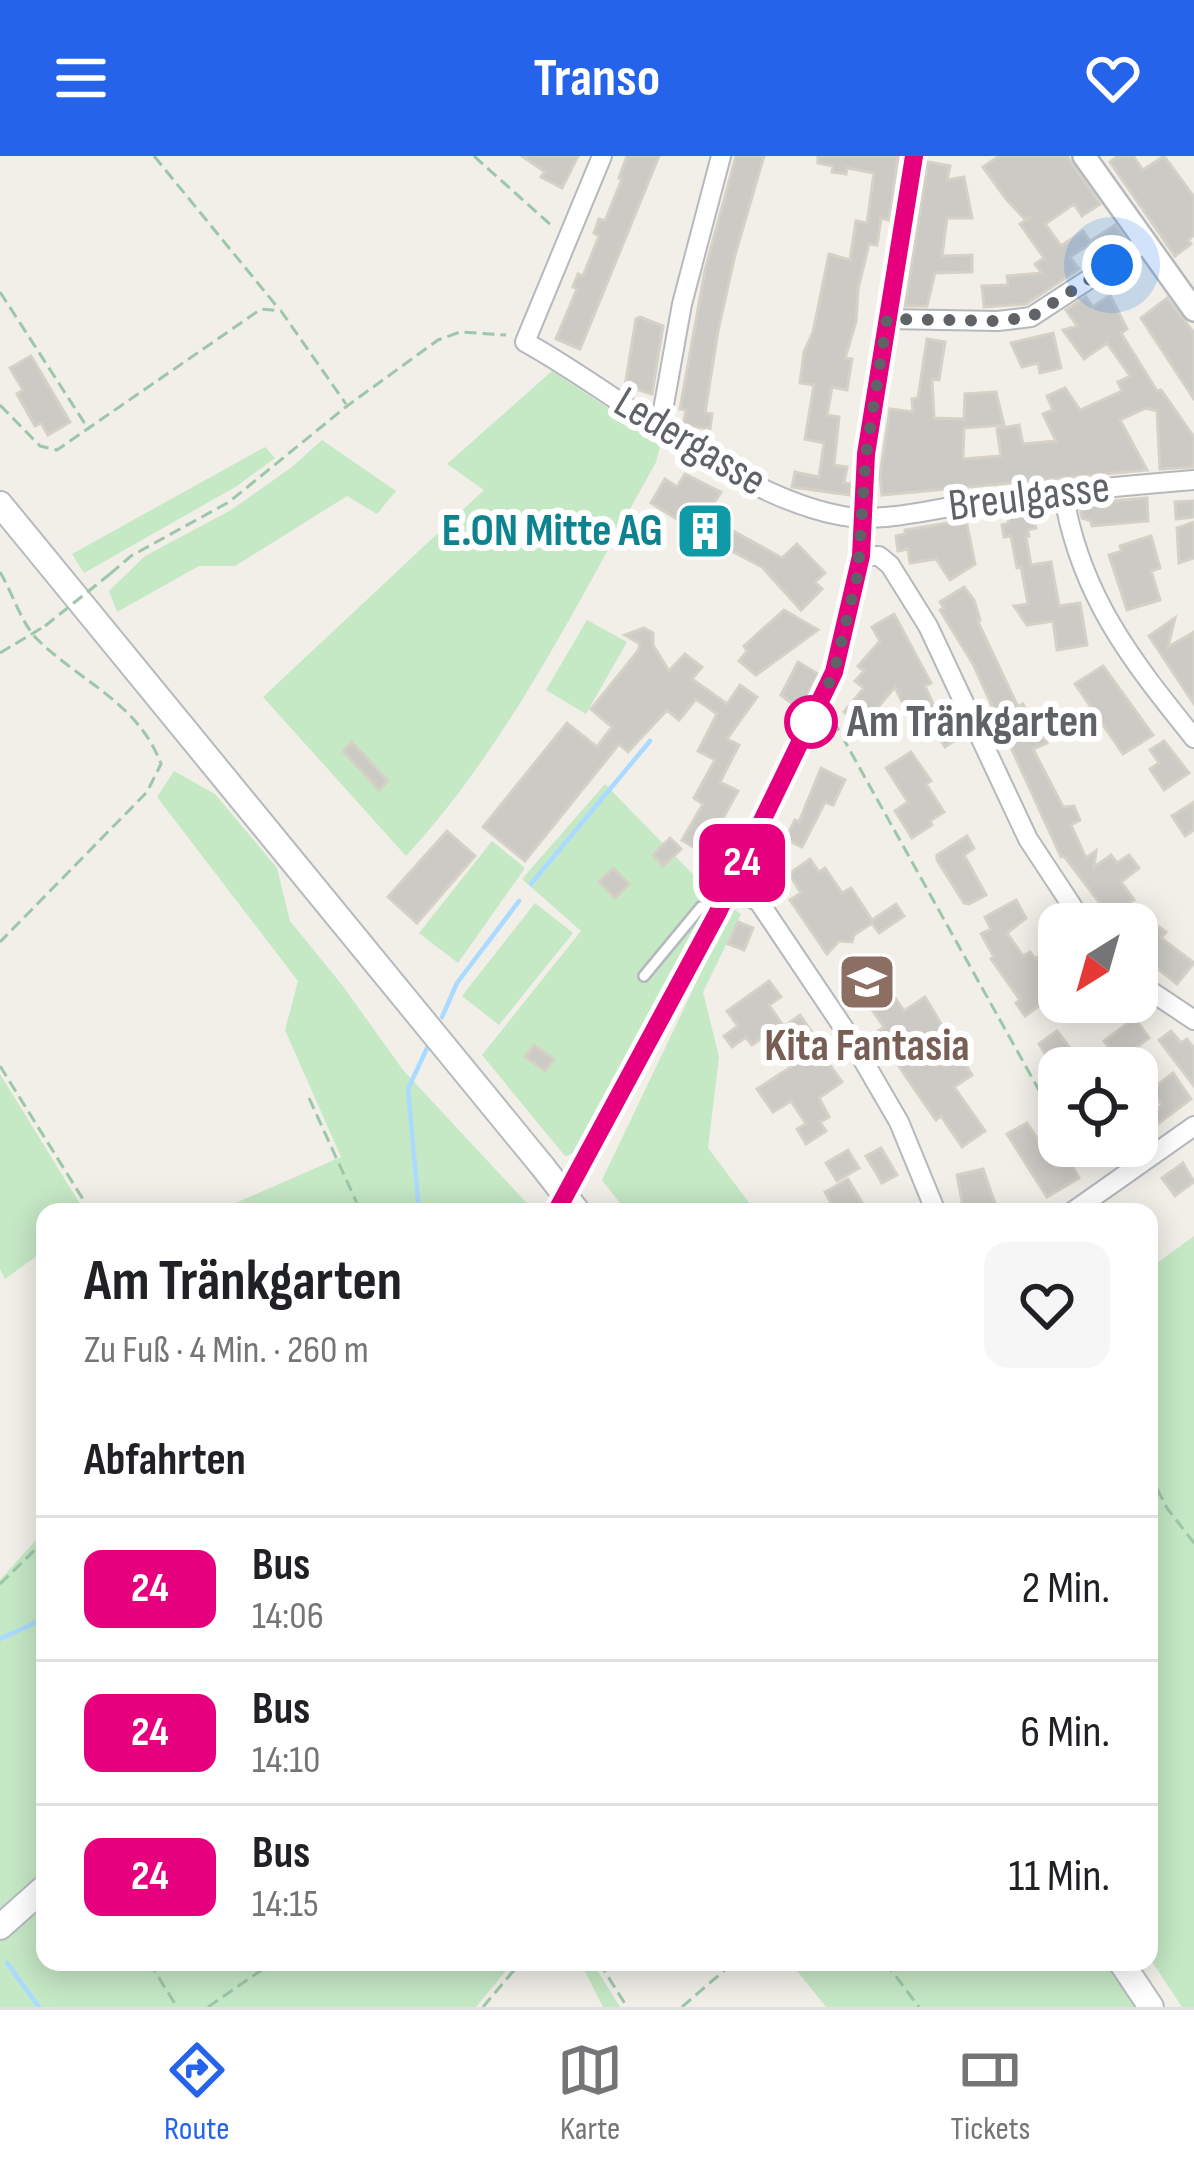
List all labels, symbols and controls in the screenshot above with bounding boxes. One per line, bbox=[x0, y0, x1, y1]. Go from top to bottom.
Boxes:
icon: menu bbox=[48, 45, 114, 111]
icon: heart bbox=[1080, 45, 1146, 111]
text: Transo bbox=[534, 46, 660, 111]
your location bbox=[1082, 235, 1142, 295]
street label: Ledergasse bbox=[604, 375, 776, 509]
street label: Breulgasse bbox=[945, 460, 1113, 534]
building icon: E.ON Mitte AG bbox=[674, 500, 736, 562]
place label: E.ON Mitte AG bbox=[442, 504, 663, 559]
place label: Am Tränkgarten bbox=[846, 695, 1098, 750]
marker: Am Tränkgarten bbox=[786, 697, 836, 747]
line badge: 24 bbox=[688, 824, 796, 902]
text: 24 bbox=[723, 837, 761, 888]
north arrow bbox=[1038, 903, 1158, 1023]
map controls bbox=[1038, 903, 1158, 1167]
school or university icon: Kita Fantasia bbox=[836, 951, 898, 1013]
place label: Kita Fantasia bbox=[764, 1019, 970, 1074]
button: locate bbox=[1038, 1047, 1158, 1167]
button: heart bbox=[984, 1242, 1110, 1368]
text: Am Tränkgarten bbox=[84, 1248, 402, 1316]
text: Zu Fuß · 4 Min. · 260 m bbox=[84, 1327, 369, 1374]
text: Abfahrten bbox=[84, 1433, 246, 1488]
text: Bus bbox=[252, 1538, 310, 1593]
text: 2 Min. bbox=[1021, 1561, 1110, 1616]
text: 24 bbox=[131, 1563, 169, 1614]
text: 14:06 bbox=[252, 1593, 324, 1640]
text: Bus bbox=[252, 1682, 310, 1737]
text: 6 Min. bbox=[1020, 1705, 1110, 1760]
text: 24 bbox=[131, 1707, 169, 1758]
text: 14:10 bbox=[252, 1737, 320, 1784]
text: Bus bbox=[252, 1826, 310, 1881]
text: 11 Min. bbox=[1008, 1849, 1110, 1904]
text: 24 bbox=[131, 1851, 169, 1902]
text: 14:15 bbox=[252, 1881, 319, 1928]
tab: Route bbox=[164, 2037, 230, 2149]
tab: Karte bbox=[557, 2037, 623, 2149]
tab: Tickets bbox=[951, 2037, 1030, 2149]

